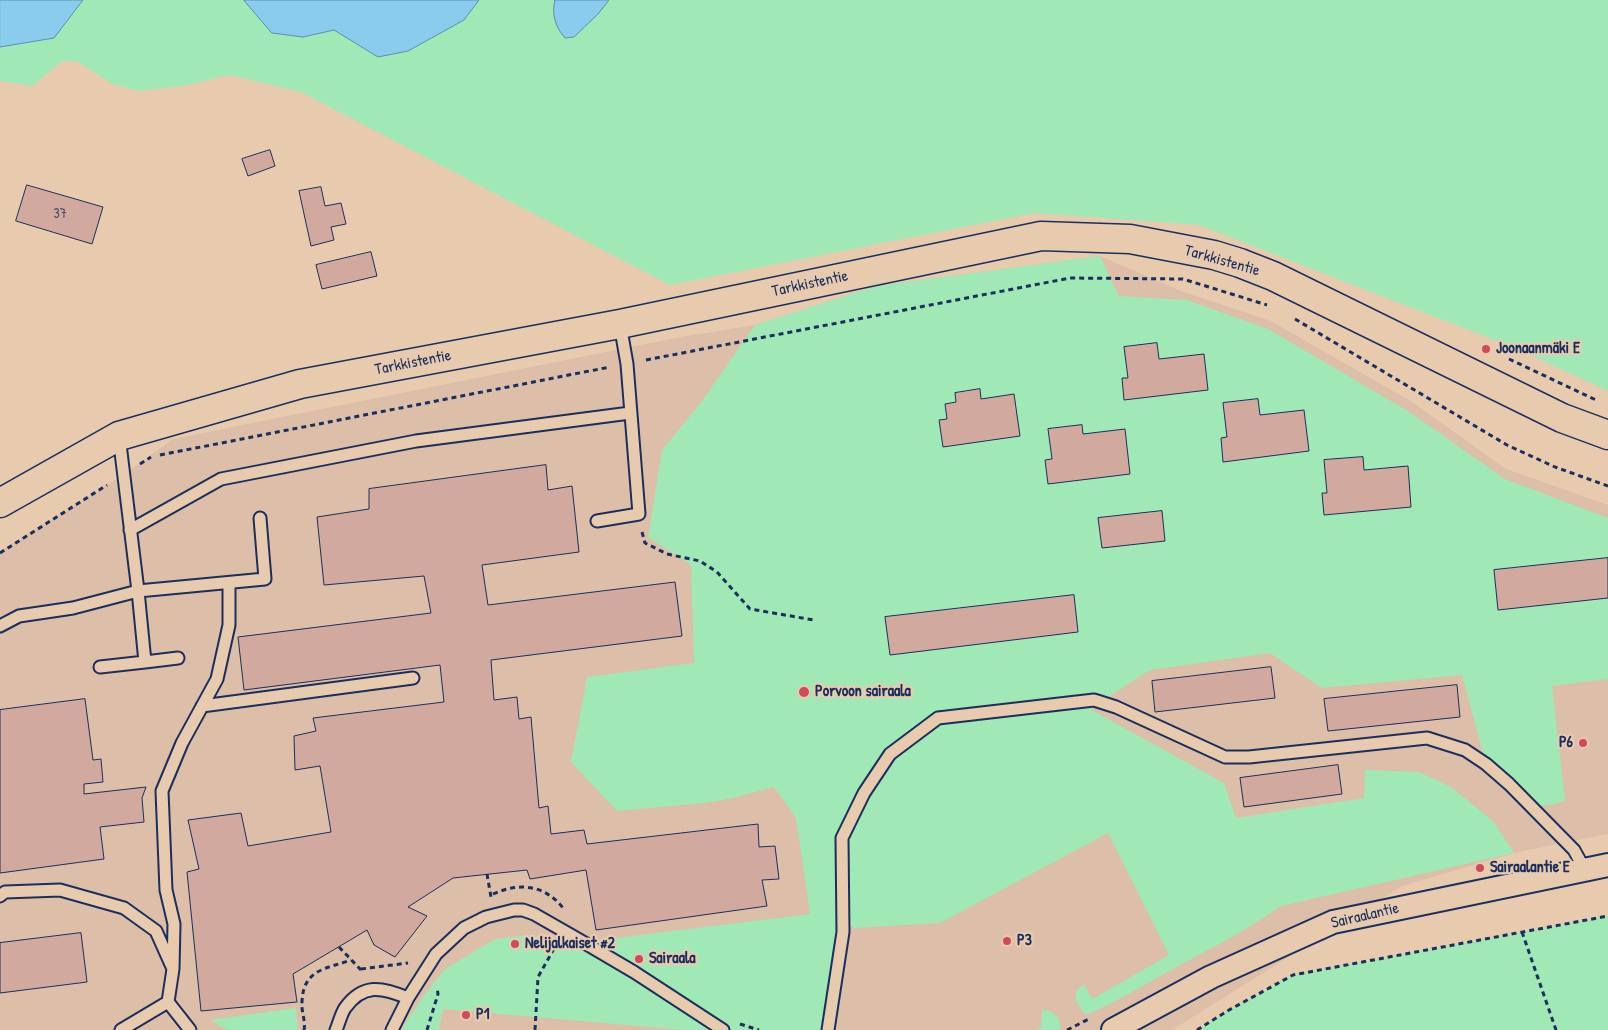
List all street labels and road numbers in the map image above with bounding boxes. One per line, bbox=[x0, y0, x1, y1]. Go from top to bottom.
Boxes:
street label: Tarkkistentie bbox=[1182, 241, 1262, 281]
street label: Tarkkistentie bbox=[770, 267, 850, 301]
street label: Tarkkistentie bbox=[373, 346, 453, 380]
street label: Sairaalantie bbox=[1329, 899, 1401, 933]

